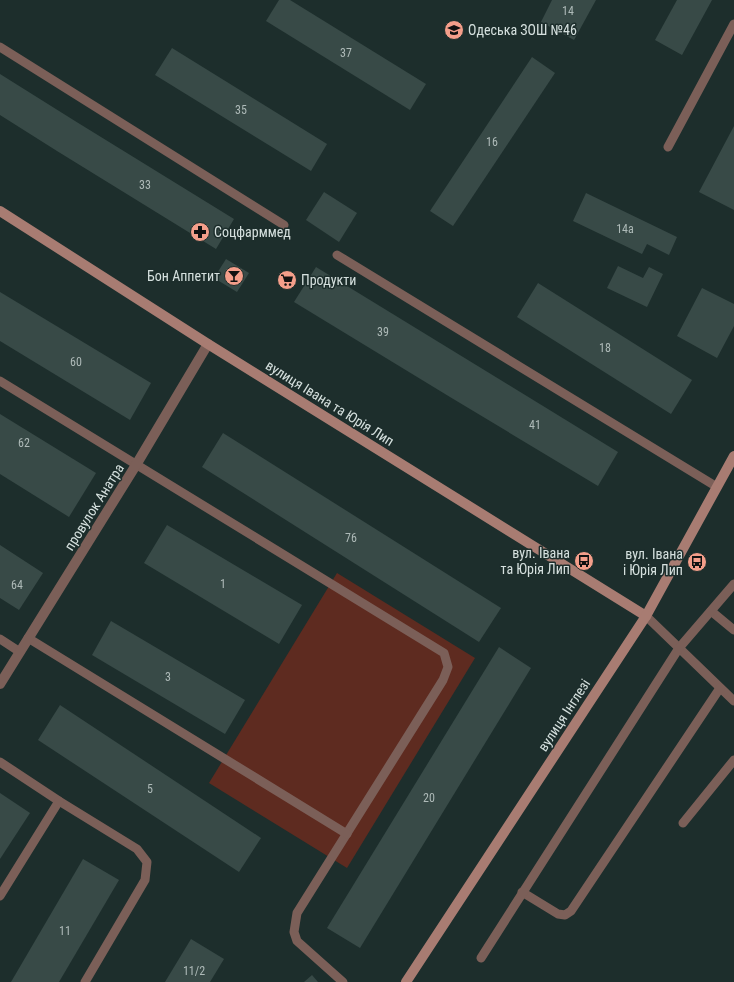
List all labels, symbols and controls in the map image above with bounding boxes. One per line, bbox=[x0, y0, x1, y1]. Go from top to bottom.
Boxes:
house number: 14 bbox=[562, 4, 574, 18]
school or university icon: Одеська ЗОШ №46 bbox=[443, 19, 465, 41]
place label: Одеська ЗОШ №46 bbox=[468, 22, 577, 38]
house number: 37 bbox=[340, 46, 352, 60]
house number: 35 bbox=[235, 103, 247, 117]
house number: 16 bbox=[486, 135, 498, 149]
house number: 33 bbox=[139, 178, 151, 192]
pharmacy icon: Соцфарммед bbox=[189, 221, 211, 243]
house number: 14а bbox=[616, 222, 634, 236]
place label: Соцфарммед bbox=[214, 224, 291, 240]
bar icon: Бон Аппетит bbox=[223, 265, 245, 287]
place label: Бон Аппетит bbox=[147, 268, 220, 284]
supermarket icon: Продукти bbox=[276, 269, 298, 291]
place label: Продукти bbox=[301, 272, 356, 288]
house number: 39 bbox=[377, 325, 389, 339]
house number: 18 bbox=[599, 341, 611, 355]
house number: 60 bbox=[70, 355, 82, 369]
street label: вулиця Івана та Юрія Лип bbox=[263, 357, 397, 449]
house number: 41 bbox=[529, 418, 541, 432]
house number: 62 bbox=[18, 436, 30, 450]
street label: провулок Анатра bbox=[61, 461, 127, 553]
house number: 76 bbox=[345, 531, 357, 545]
place label: вул. Івана та Юрія Лип bbox=[501, 545, 570, 577]
place label: вул. Івана і Юрія Лип bbox=[623, 546, 683, 578]
bus stop icon: вул. Івана та Юрія Лип bbox=[573, 550, 595, 572]
bus stop icon: вул. Івана і Юрія Лип bbox=[686, 551, 708, 573]
house number: 1 bbox=[220, 577, 226, 591]
house number: 64 bbox=[11, 578, 23, 592]
house number: 3 bbox=[165, 670, 171, 684]
street label: вулиця Інглезі bbox=[535, 676, 593, 754]
house number: 5 bbox=[147, 782, 153, 796]
house number: 20 bbox=[423, 791, 435, 805]
house number: 11 bbox=[59, 924, 71, 938]
house number: 11/2 bbox=[183, 964, 205, 978]

